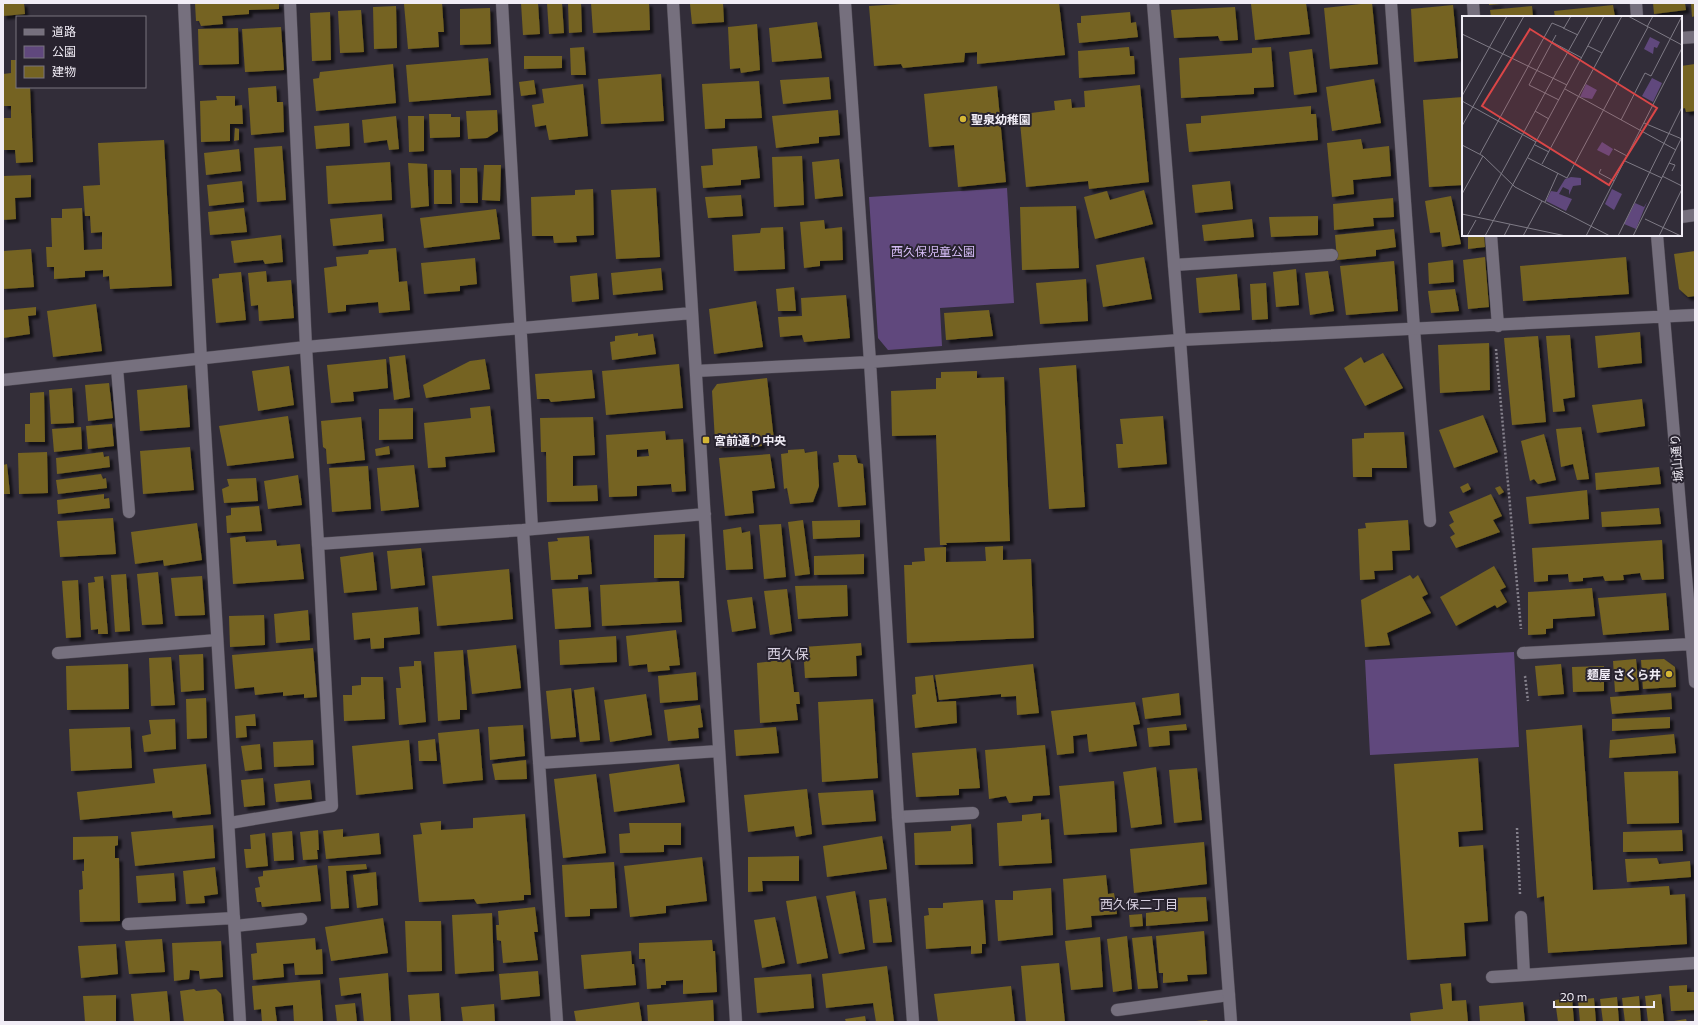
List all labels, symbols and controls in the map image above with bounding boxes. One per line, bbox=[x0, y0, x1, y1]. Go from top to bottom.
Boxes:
legend bbox=[16, 16, 146, 88]
inset map bbox=[1462, 16, 1682, 236]
text: 道路 bbox=[52, 24, 76, 38]
text: 公園 bbox=[52, 44, 76, 58]
text: 建物 bbox=[52, 64, 76, 78]
place label: 聖泉幼稚園 bbox=[971, 112, 1031, 126]
marker: 聖泉幼稚園 bbox=[958, 114, 968, 124]
park label: 西久保児童公園 bbox=[891, 244, 975, 258]
place label: 宮前通り中央 bbox=[714, 433, 786, 447]
street label: 城山通り bbox=[1667, 433, 1685, 483]
marker: 宮前通り中央 bbox=[701, 435, 711, 445]
district label: 西久保 bbox=[767, 645, 809, 662]
place label: 麺屋 さくら井 bbox=[1587, 667, 1661, 681]
marker: 麺屋 さくら井 bbox=[1664, 669, 1674, 679]
district label: 西久保二丁目 bbox=[1100, 896, 1178, 912]
scale bar bbox=[1554, 983, 1654, 1009]
text: 20 m bbox=[1560, 989, 1587, 1003]

